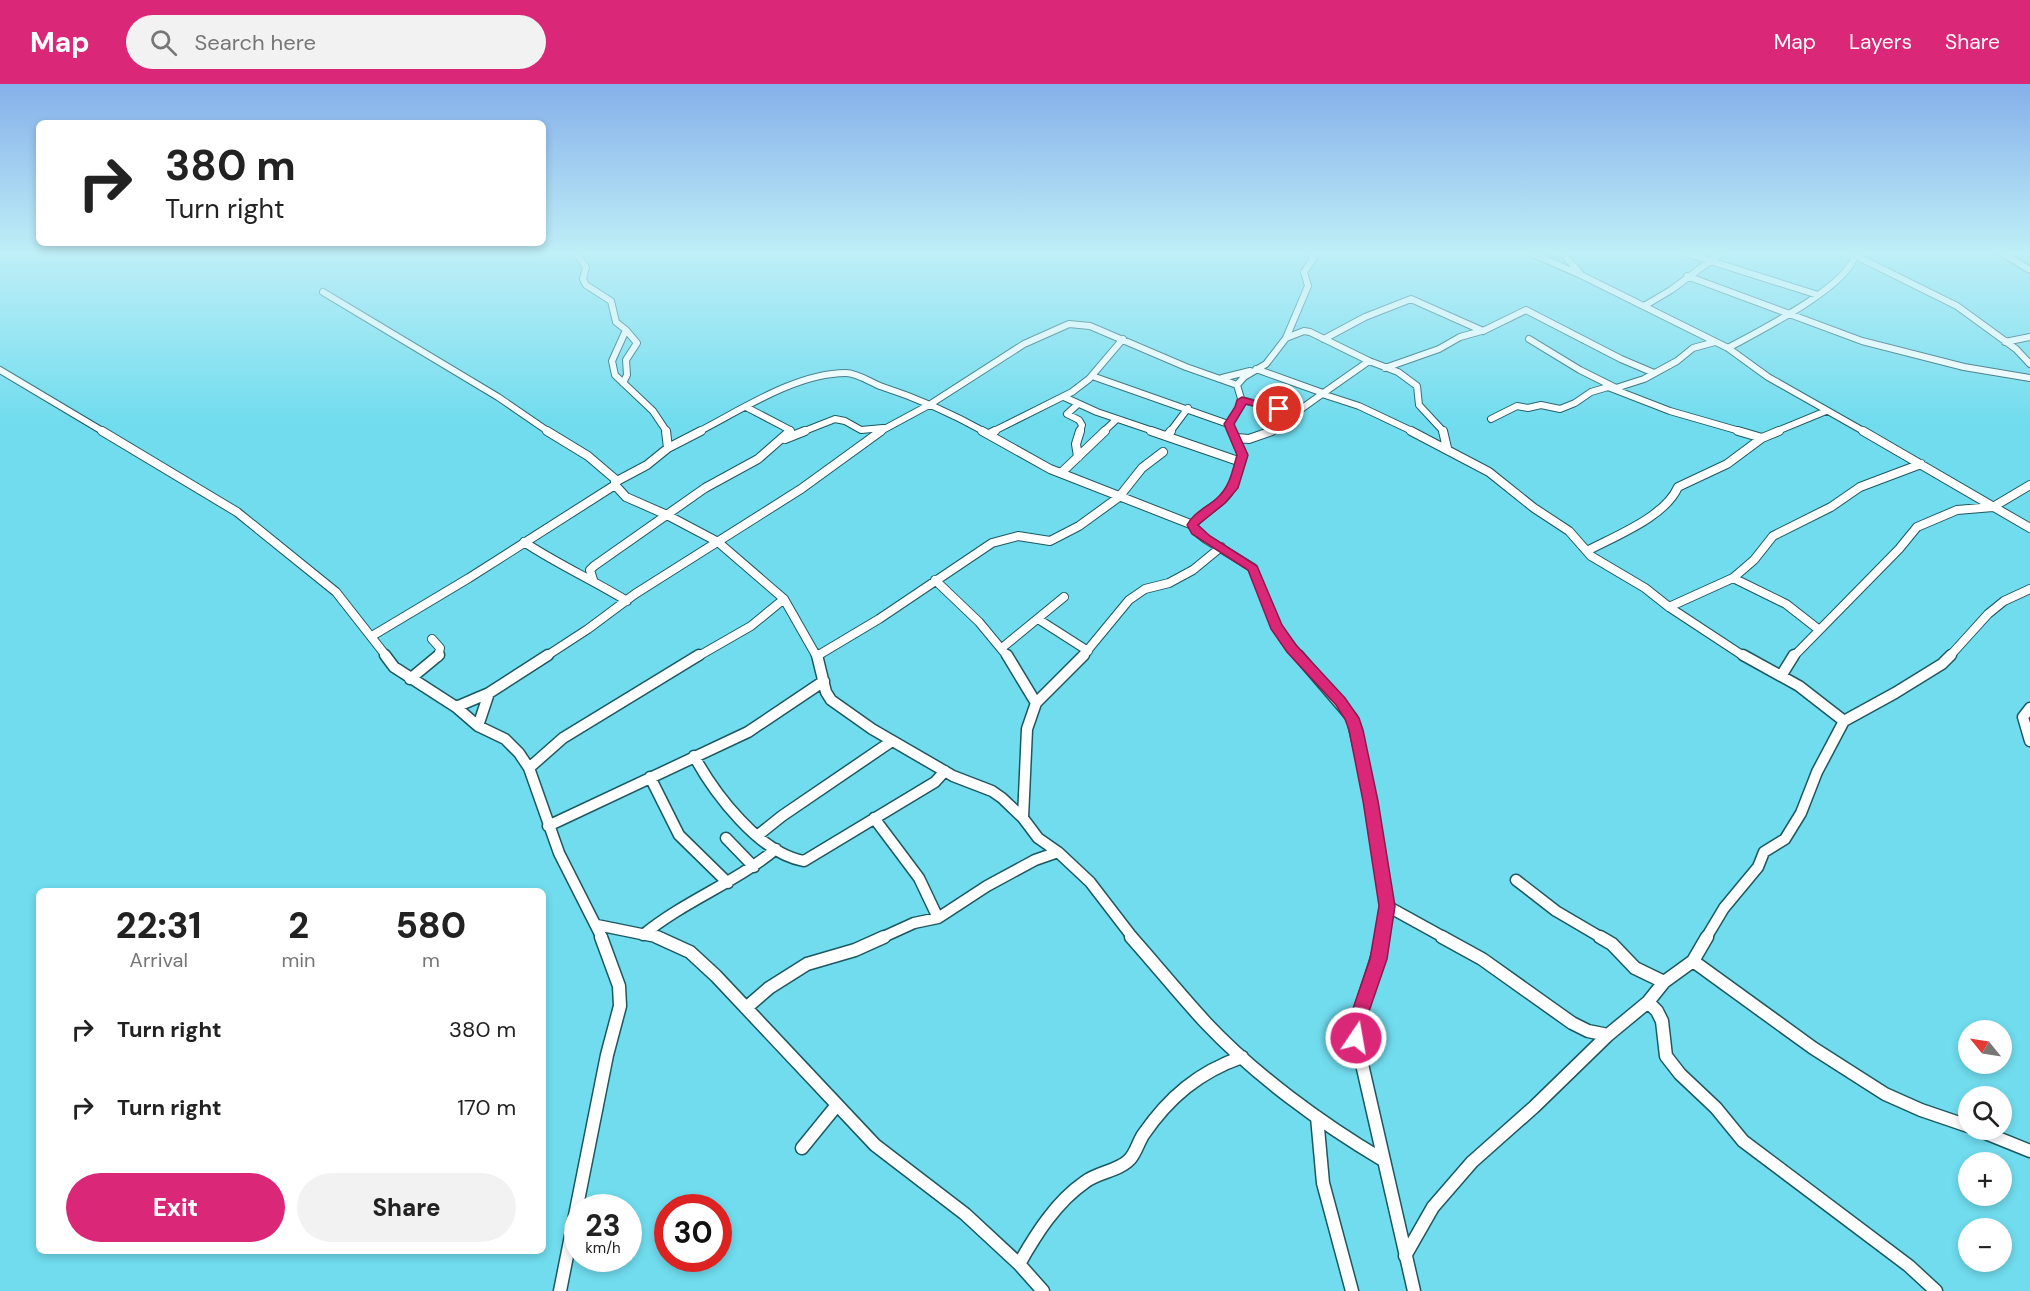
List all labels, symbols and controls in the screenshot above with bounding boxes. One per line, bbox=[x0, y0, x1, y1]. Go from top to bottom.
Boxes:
search box bbox=[126, 15, 546, 69]
text: Map bbox=[30, 24, 90, 61]
icon: search bbox=[147, 26, 180, 59]
text: Search here bbox=[195, 28, 316, 57]
text: Map bbox=[1774, 28, 1816, 56]
text: Layers bbox=[1849, 28, 1912, 56]
text: Share bbox=[1945, 28, 2000, 56]
text: 380 m bbox=[165, 138, 296, 193]
icon: right bbox=[66, 144, 144, 222]
text: Turn right bbox=[165, 191, 285, 226]
pin bbox=[1253, 383, 1304, 434]
icon: arrive bbox=[1262, 392, 1295, 425]
text: 22:31 bbox=[116, 902, 202, 949]
text: 2 bbox=[288, 902, 309, 949]
text: 580 bbox=[395, 902, 466, 949]
text: Arrival bbox=[130, 947, 188, 973]
text: min bbox=[281, 947, 316, 973]
text: m bbox=[422, 947, 440, 973]
position arrow bbox=[1324, 1006, 1388, 1070]
icon: right bbox=[66, 1013, 99, 1046]
text: Turn right bbox=[117, 1015, 222, 1044]
text: 380 m bbox=[449, 1015, 516, 1044]
north arrow bbox=[1958, 1020, 2012, 1074]
map controls bbox=[1958, 1020, 2012, 1272]
button: search bbox=[1958, 1086, 2012, 1140]
icon: right bbox=[66, 1091, 99, 1124]
text: Turn right bbox=[117, 1093, 222, 1122]
text: 170 m bbox=[457, 1093, 516, 1122]
button: + bbox=[1958, 1152, 2012, 1206]
button: Exit bbox=[66, 1173, 285, 1242]
button: Share bbox=[297, 1173, 516, 1242]
speed limit sign: 30 bbox=[654, 1194, 732, 1272]
text: 23 bbox=[585, 1206, 621, 1245]
button: − bbox=[1958, 1218, 2012, 1272]
text: km/h bbox=[585, 1238, 621, 1258]

